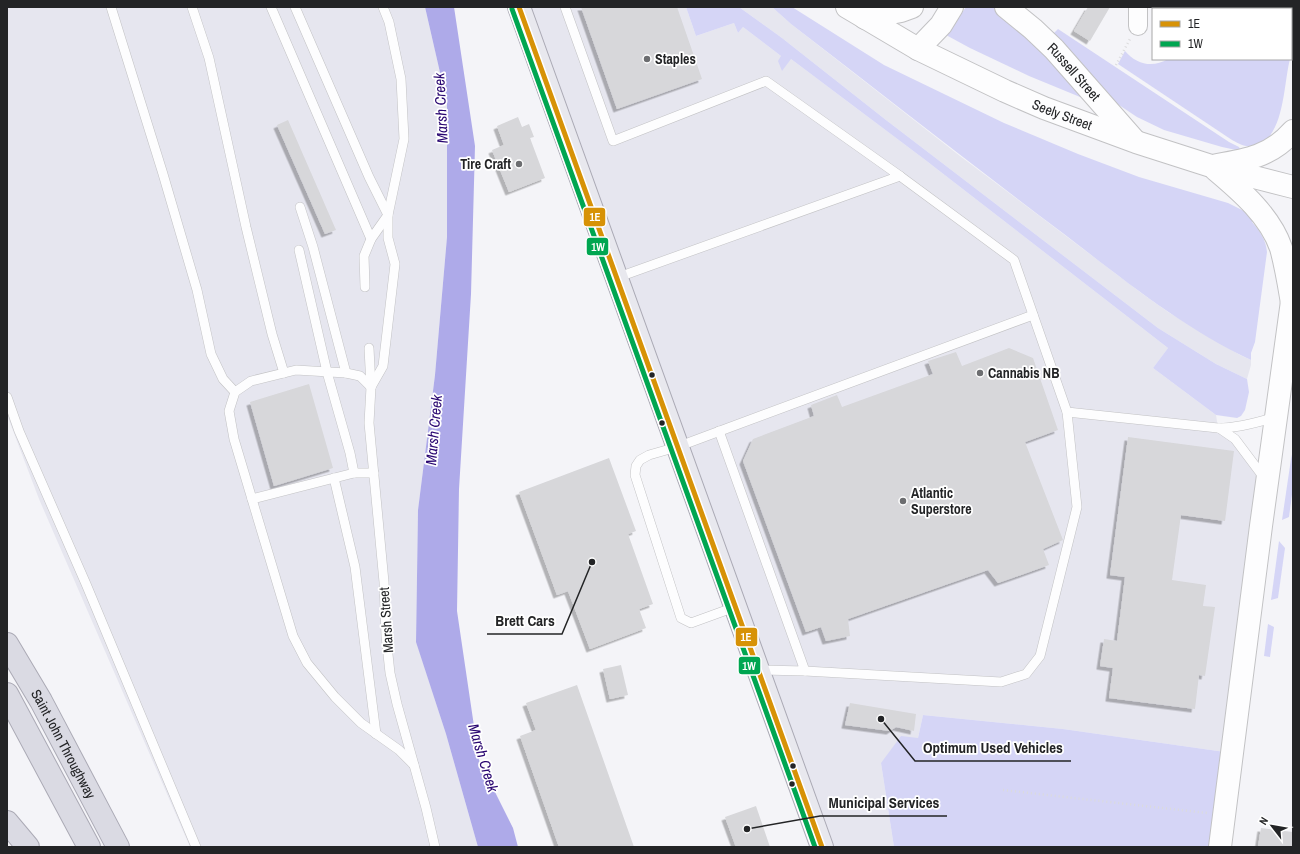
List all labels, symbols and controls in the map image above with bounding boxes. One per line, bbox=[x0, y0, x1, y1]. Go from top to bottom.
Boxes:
legend bbox=[1152, 8, 1292, 60]
text: 1E bbox=[1188, 16, 1200, 32]
text: 1W bbox=[1188, 36, 1203, 52]
street label: Russell Street bbox=[1044, 39, 1104, 104]
place label: Staples bbox=[655, 50, 696, 68]
marker: Staples bbox=[642, 54, 652, 64]
water label: Marsh Creek bbox=[428, 71, 453, 144]
street label: Seely Street bbox=[1029, 95, 1095, 134]
place label: Tire Craft bbox=[460, 155, 511, 173]
marker: Tire Craft bbox=[514, 159, 524, 169]
line badge: 1E bbox=[583, 207, 606, 227]
text: 1E bbox=[589, 210, 601, 224]
line badge: 1W bbox=[586, 237, 609, 256]
text: 1W bbox=[591, 240, 605, 254]
place label: Cannabis NB bbox=[988, 364, 1059, 382]
marker: Cannabis NB bbox=[975, 368, 985, 378]
unlabelled marker bbox=[647, 370, 657, 380]
water label: Marsh Creek bbox=[420, 393, 447, 466]
unlabelled marker bbox=[657, 418, 667, 428]
place label: Atlantic Superstore bbox=[911, 484, 972, 518]
marker: Atlantic Superstore bbox=[898, 496, 908, 506]
street label: Marsh Street bbox=[375, 587, 397, 653]
callout: Brett Cars bbox=[487, 607, 562, 634]
text: Brett Cars bbox=[495, 610, 555, 631]
line badge: 1E bbox=[735, 627, 758, 647]
text: 1E bbox=[740, 630, 752, 644]
line badge: 1W bbox=[738, 656, 761, 675]
text: 1W bbox=[742, 659, 756, 673]
street label: Saint John Throughway bbox=[27, 686, 100, 802]
water label: Marsh Creek bbox=[463, 721, 504, 795]
callout: Optimum Used Vehicles bbox=[915, 734, 1071, 761]
text: Optimum Used Vehicles bbox=[923, 737, 1063, 758]
unlabelled marker bbox=[788, 761, 798, 771]
unlabelled marker bbox=[787, 779, 797, 789]
callout: Municipal Services bbox=[820, 789, 947, 816]
text: Municipal Services bbox=[829, 792, 940, 813]
north arrow bbox=[1252, 806, 1292, 846]
text: N bbox=[1256, 814, 1271, 827]

